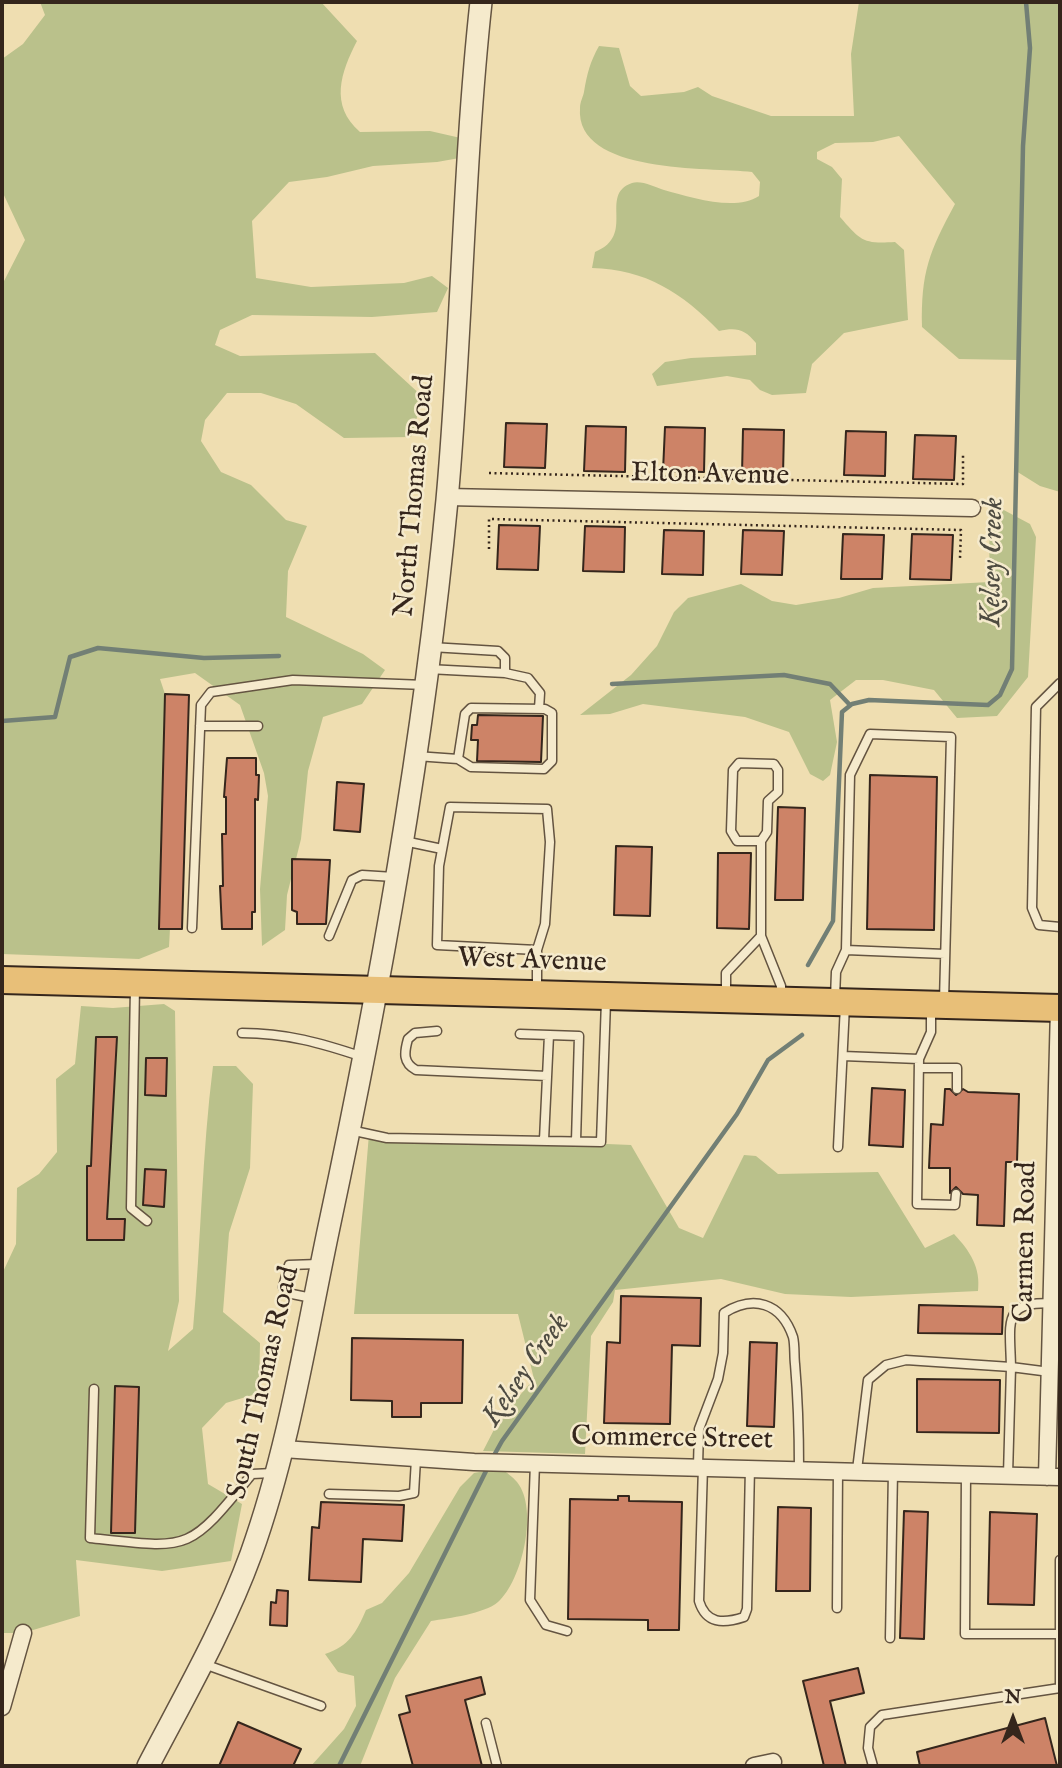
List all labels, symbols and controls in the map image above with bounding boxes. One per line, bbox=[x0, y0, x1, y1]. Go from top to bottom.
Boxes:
street label: North Thomas Road bbox=[389, 374, 443, 618]
street label: Elton Avenue bbox=[631, 458, 789, 494]
water label: Kelsey Creek bbox=[975, 497, 1013, 627]
street label: West Avenue bbox=[457, 943, 607, 981]
street label: Carmen Road bbox=[1009, 1161, 1045, 1323]
street label: South Thomas Road bbox=[222, 1263, 308, 1503]
water label: Kelsey Creek bbox=[475, 1308, 579, 1434]
street label: Commerce Street bbox=[571, 1421, 773, 1459]
north arrow bbox=[978, 1684, 1048, 1754]
text: N bbox=[1005, 1686, 1021, 1710]

